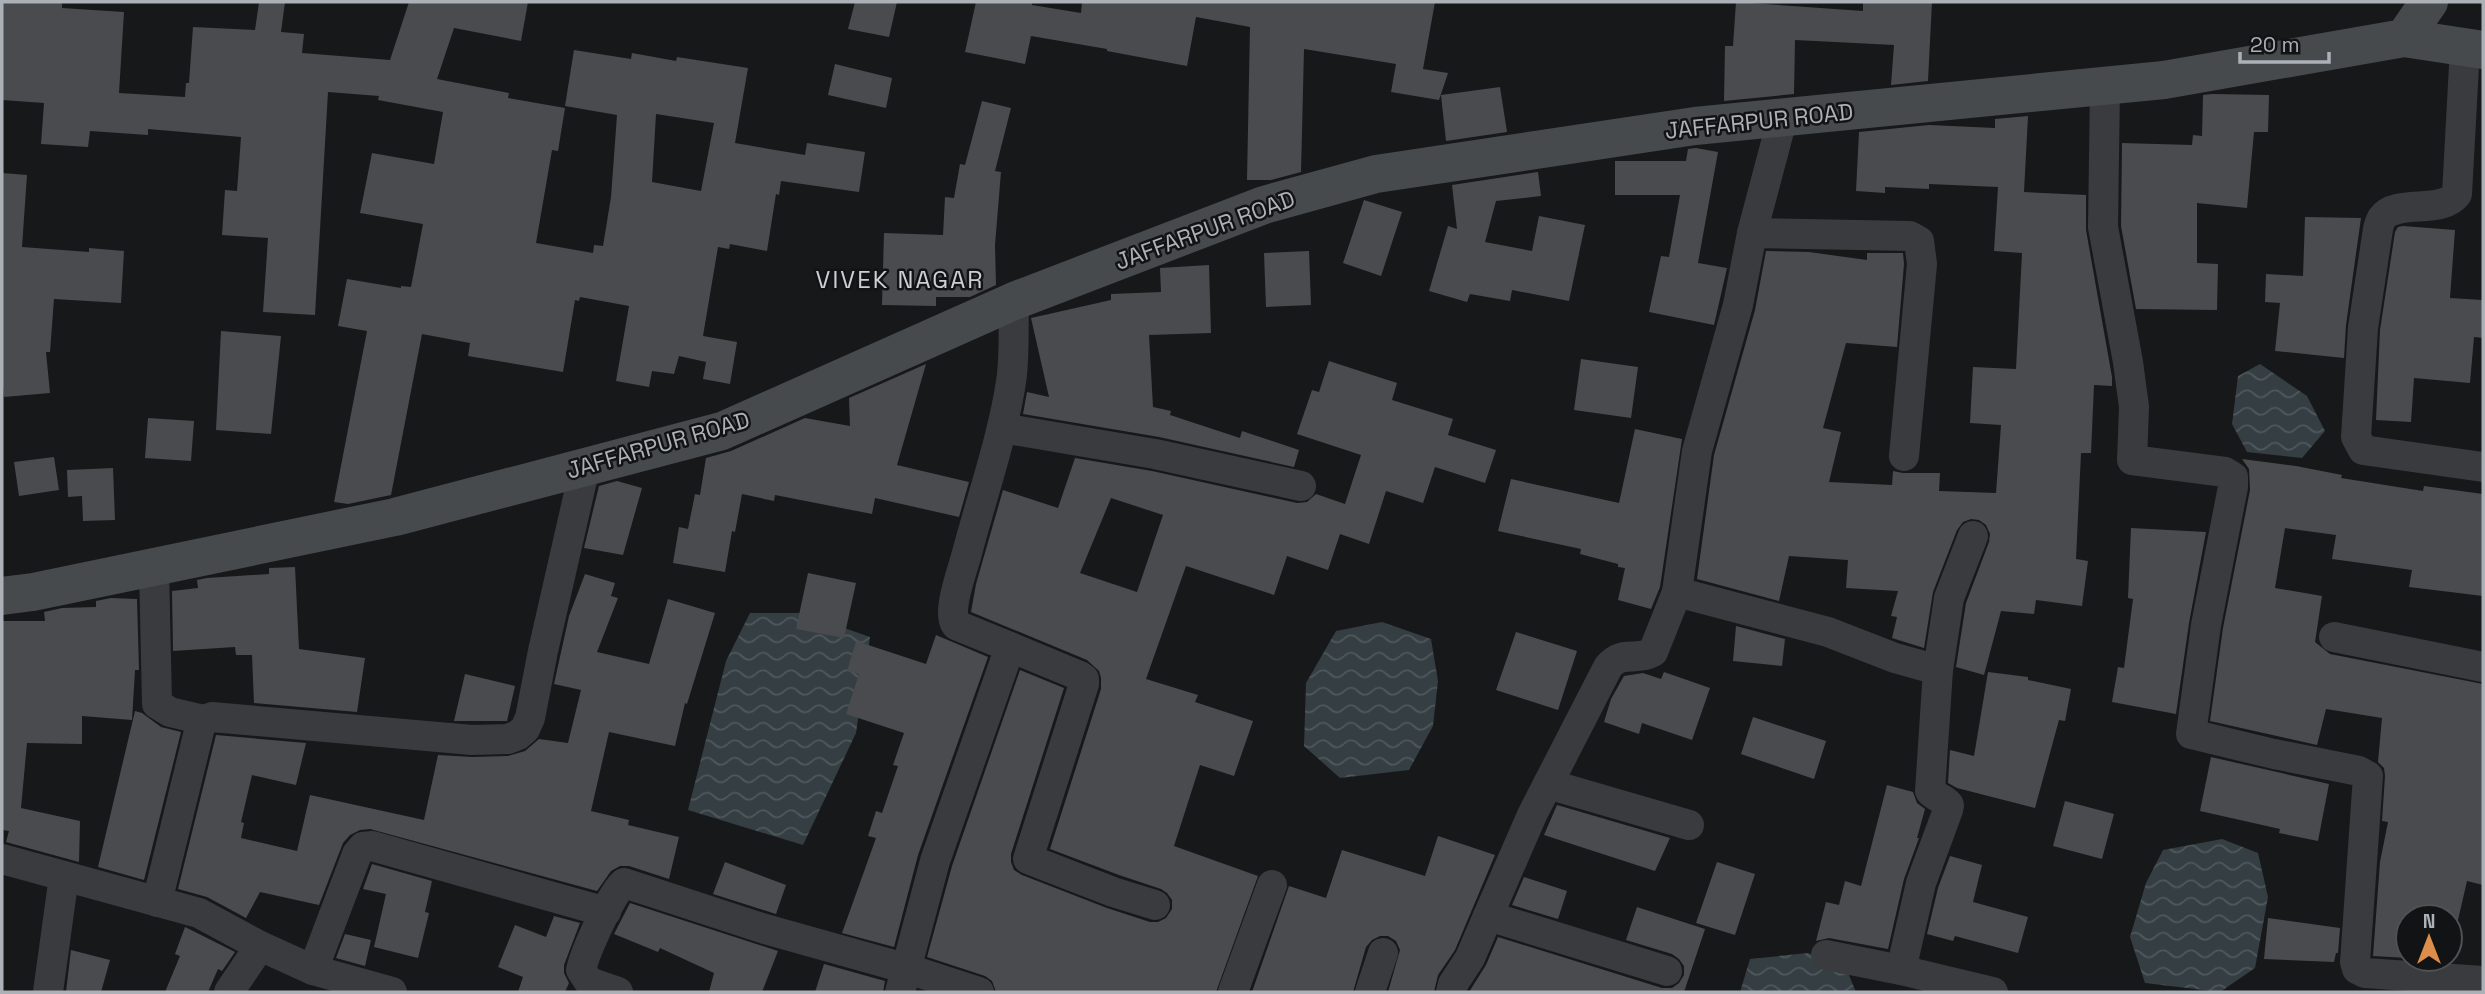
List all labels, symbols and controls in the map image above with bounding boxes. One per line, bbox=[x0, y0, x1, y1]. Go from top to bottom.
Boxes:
scale bar bbox=[2240, 21, 2329, 65]
text: 20 m bbox=[2250, 31, 2300, 58]
street label: JAFFARPUR ROAD bbox=[1663, 96, 1855, 146]
street label: JAFFARPUR ROAD bbox=[1111, 184, 1299, 276]
district label: VIVEK NAGAR bbox=[816, 264, 984, 295]
street label: JAFFARPUR ROAD bbox=[563, 404, 753, 486]
north arrow bbox=[2394, 903, 2464, 973]
text: N bbox=[2423, 909, 2435, 934]

